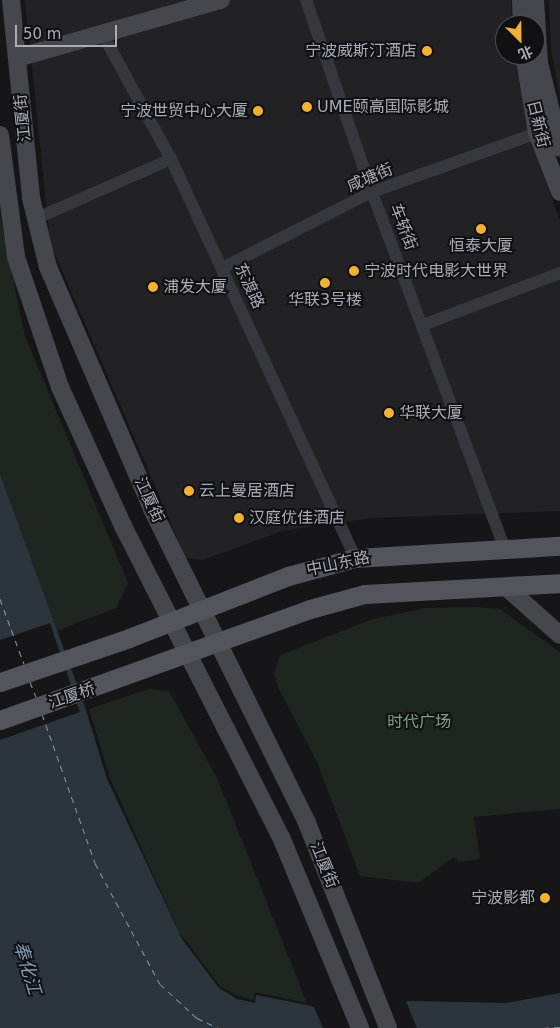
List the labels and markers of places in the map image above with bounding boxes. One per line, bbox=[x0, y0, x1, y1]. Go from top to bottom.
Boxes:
place label: 宁波威斯汀酒店 bbox=[305, 41, 417, 61]
marker: 宁波威斯汀酒店 bbox=[421, 45, 433, 57]
place label: UME颐高国际影城 bbox=[317, 97, 449, 117]
place label: 宁波世贸中心大厦 bbox=[120, 101, 248, 121]
marker: UME颐高国际影城 bbox=[301, 101, 313, 113]
marker: 宁波世贸中心大厦 bbox=[252, 105, 264, 117]
marker: 恒泰大厦 bbox=[475, 223, 487, 235]
place label: 恒泰大厦 bbox=[449, 236, 513, 256]
place label: 宁波时代电影大世界 bbox=[364, 261, 508, 281]
marker: 宁波时代电影大世界 bbox=[348, 265, 360, 277]
place label: 浦发大厦 bbox=[163, 277, 227, 297]
marker: 华联3号楼 bbox=[319, 277, 331, 289]
marker: 浦发大厦 bbox=[147, 281, 159, 293]
place label: 华联3号楼 bbox=[288, 290, 362, 310]
place label: 华联大厦 bbox=[399, 403, 463, 423]
marker: 华联大厦 bbox=[383, 407, 395, 419]
place label: 云上曼居酒店 bbox=[199, 481, 295, 501]
marker: 云上曼居酒店 bbox=[183, 485, 195, 497]
place label: 汉庭优佳酒店 bbox=[249, 508, 345, 528]
marker: 汉庭优佳酒店 bbox=[233, 512, 245, 524]
place label: 宁波影都 bbox=[471, 888, 535, 908]
marker: 宁波影都 bbox=[539, 892, 551, 904]

